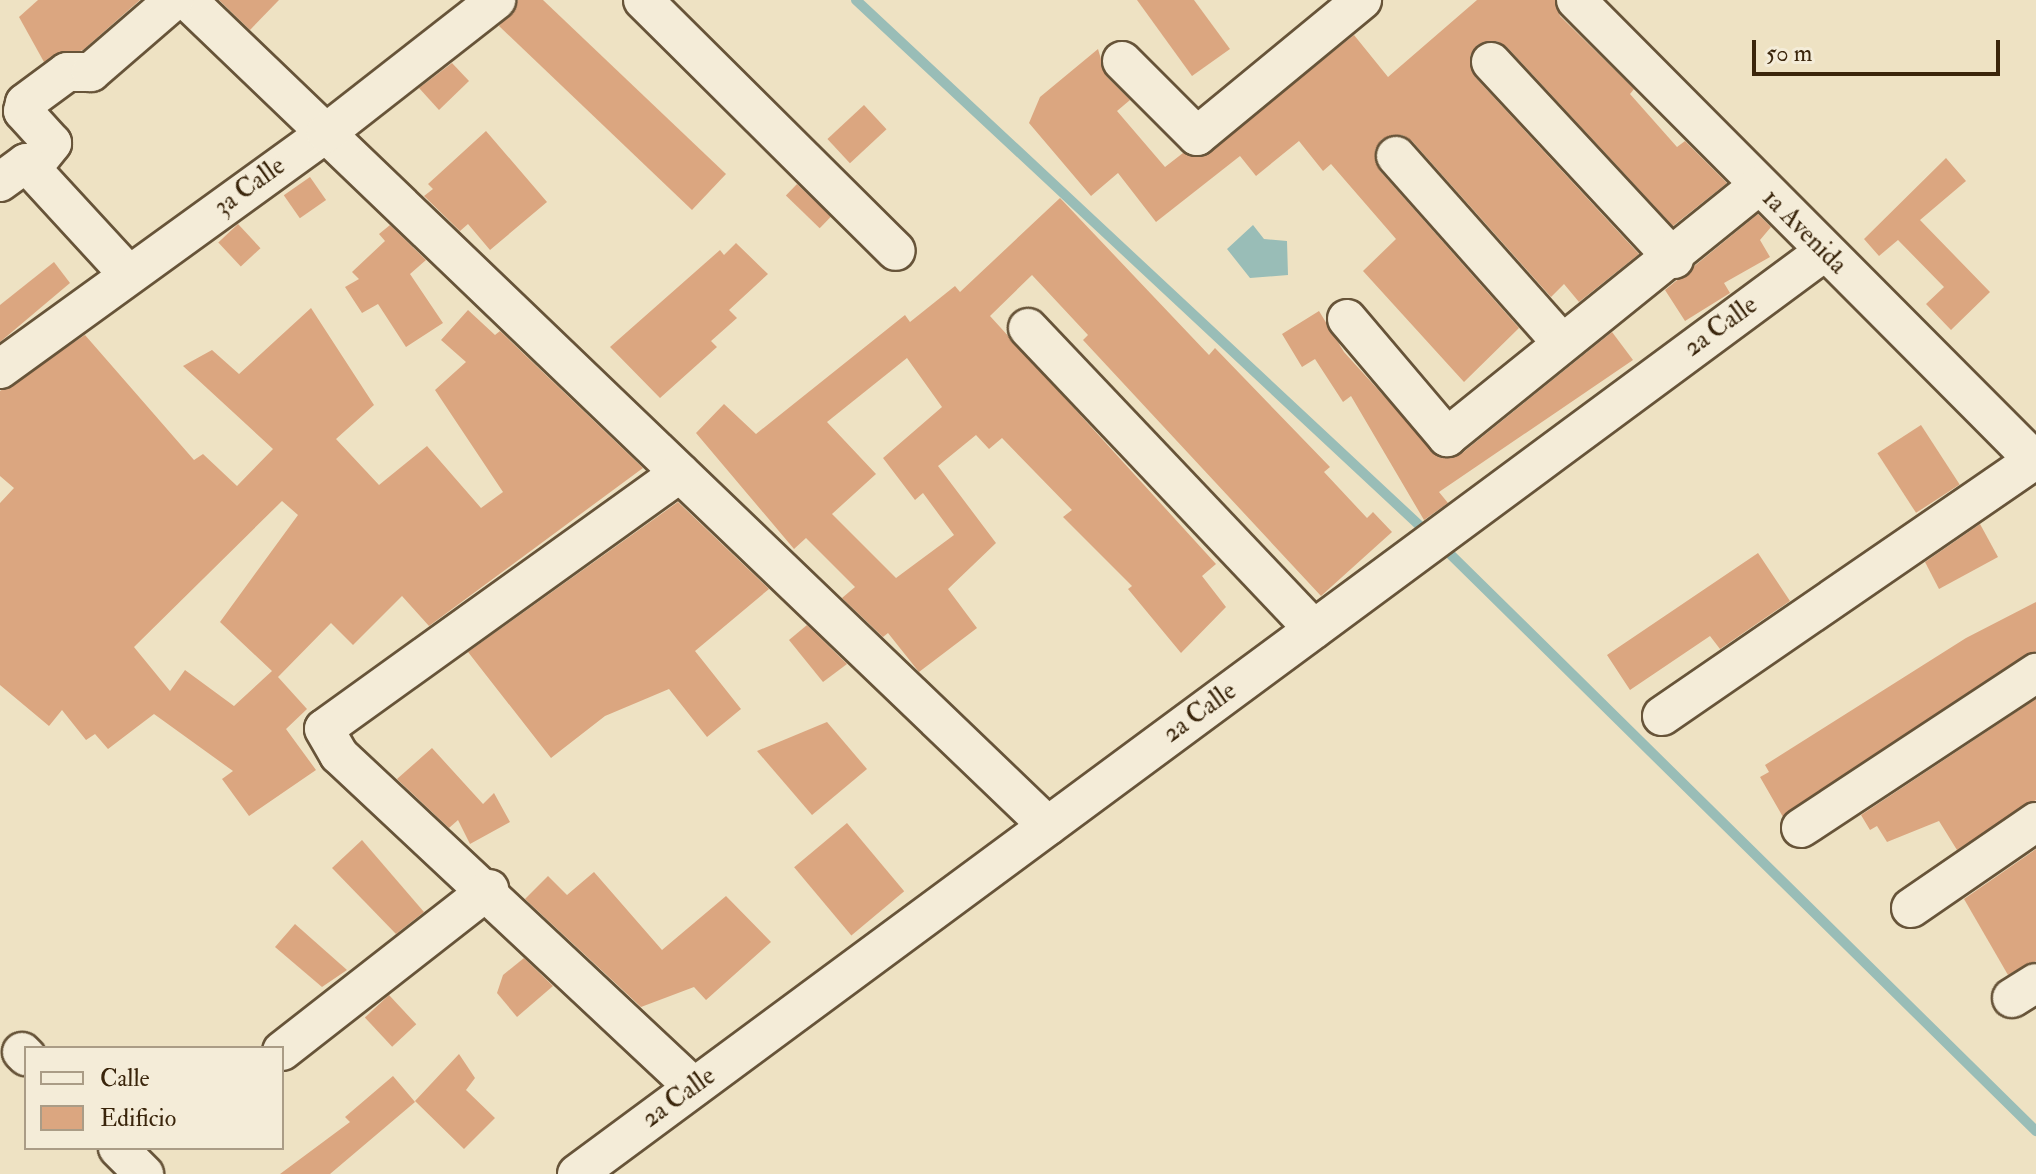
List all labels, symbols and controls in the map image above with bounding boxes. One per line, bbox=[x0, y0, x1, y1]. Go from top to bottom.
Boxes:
scale bar bbox=[1756, 24, 2004, 74]
text: 50 m bbox=[1766, 38, 1812, 69]
street label: 3a Calle bbox=[209, 151, 291, 223]
street label: 1a Avenida bbox=[1755, 183, 1853, 281]
street label: 2a Calle bbox=[1678, 290, 1764, 364]
street label: 2a Calle bbox=[1157, 676, 1243, 750]
legend bbox=[24, 1046, 284, 1150]
street label: 2a Calle bbox=[636, 1061, 722, 1135]
text: Calle bbox=[100, 1063, 150, 1094]
text: Edificio bbox=[100, 1103, 176, 1134]

